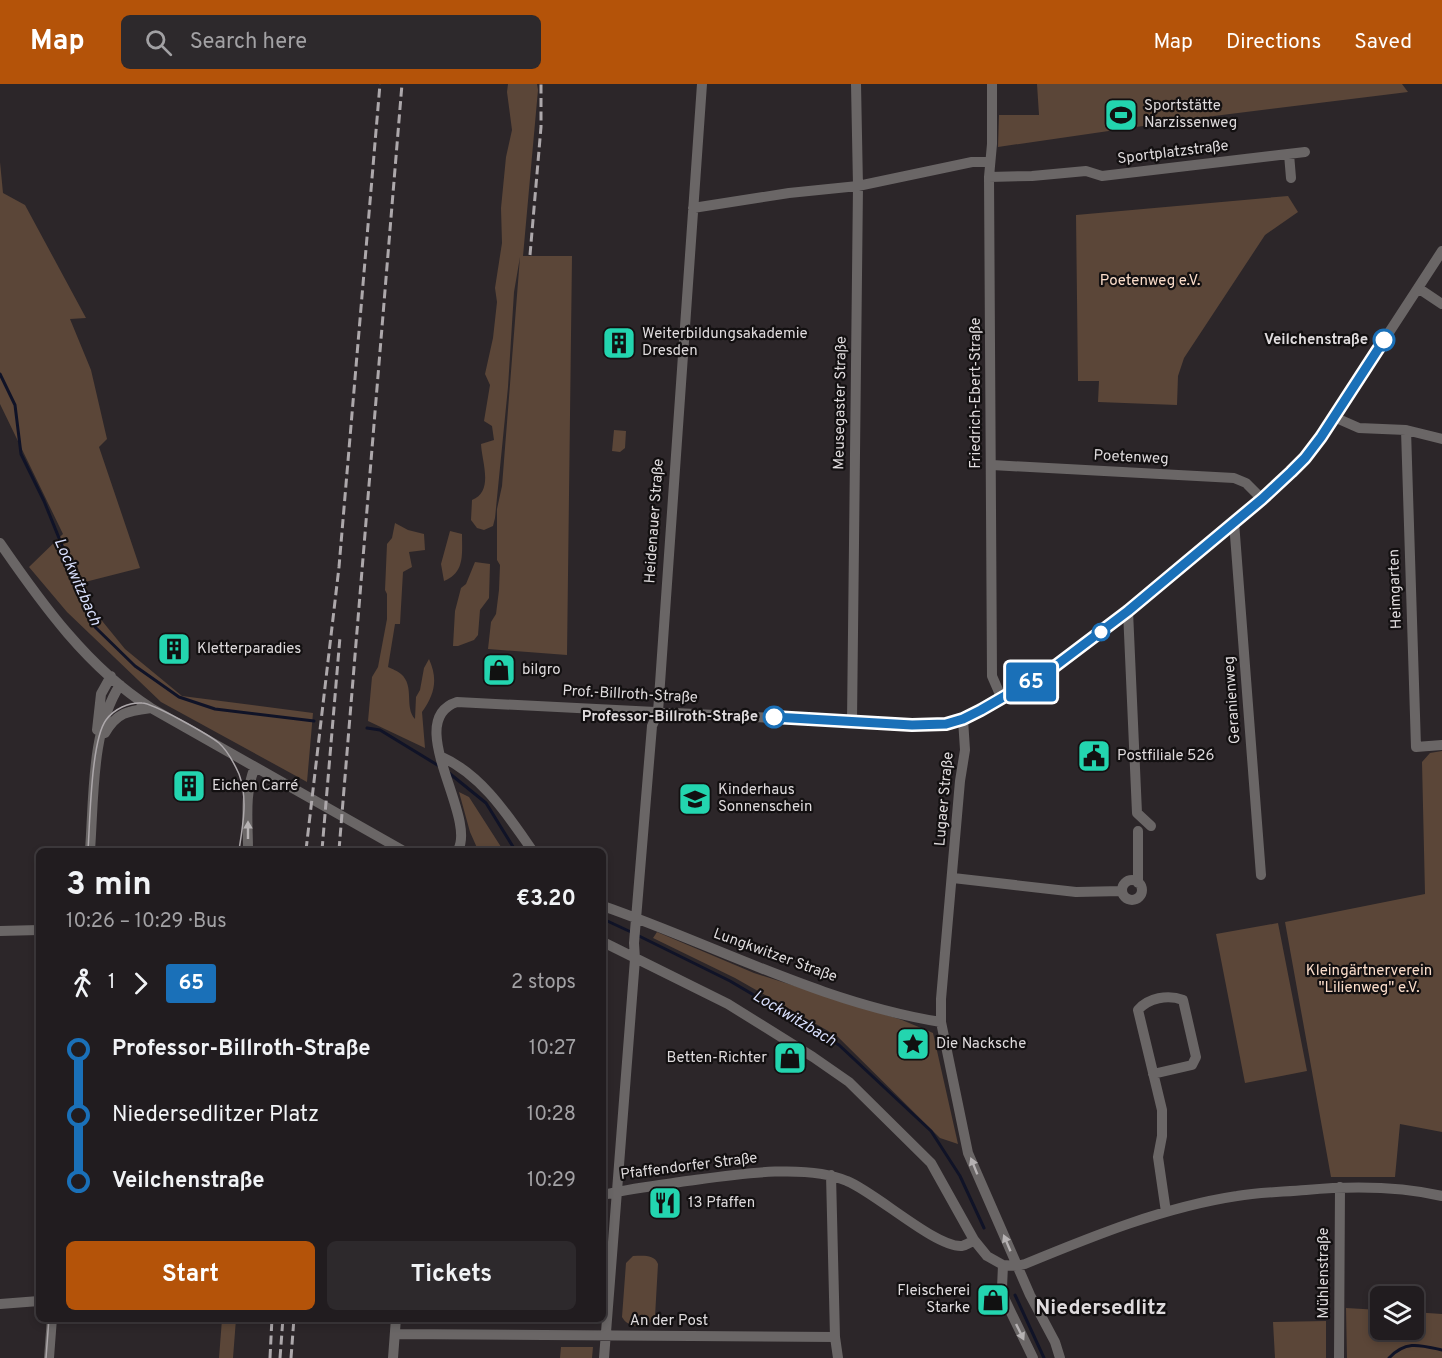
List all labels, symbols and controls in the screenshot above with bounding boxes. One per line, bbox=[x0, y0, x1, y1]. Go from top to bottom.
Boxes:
search box bbox=[121, 15, 541, 69]
text: Map bbox=[30, 24, 85, 60]
icon: search bbox=[142, 26, 175, 59]
text: Search here bbox=[190, 29, 307, 56]
text: Map bbox=[1153, 29, 1193, 56]
text: Directions bbox=[1226, 29, 1321, 56]
text: Saved bbox=[1354, 29, 1412, 56]
sports icon: Sportstätte Narzissenweg bbox=[1103, 97, 1139, 133]
place label: Sportstätte Narzissenweg bbox=[1144, 97, 1237, 133]
street label: Sportplatzstraße bbox=[1116, 137, 1230, 169]
park label: Poetenweg e.V. bbox=[1100, 272, 1200, 291]
street label: Friedrich-Ebert-Straße bbox=[967, 317, 986, 469]
building icon: Weiterbildungsakademie Dresden bbox=[601, 325, 637, 361]
place label: Weiterbildungsakademie Dresden bbox=[642, 325, 808, 361]
marker: Veilchenstraße bbox=[1373, 329, 1395, 351]
place label: Veilchenstraße bbox=[1264, 331, 1368, 350]
street label: Meusegaster Straße bbox=[830, 336, 852, 470]
street label: Poetenweg bbox=[1093, 447, 1169, 469]
street label: Heidenauer Straße bbox=[641, 458, 669, 584]
water label: Lockwitzbach bbox=[49, 535, 105, 629]
street label: Heimgarten bbox=[1385, 549, 1407, 629]
unlabelled marker bbox=[1092, 623, 1110, 641]
building icon: Kletterparadies bbox=[156, 631, 192, 667]
place label: Kletterparadies bbox=[197, 640, 301, 659]
shop icon: bilgro bbox=[481, 652, 517, 688]
street label: Geranienweg bbox=[1220, 655, 1246, 745]
place label: bilgro bbox=[522, 661, 561, 680]
line badge: 65 bbox=[1004, 662, 1058, 702]
text: 65 bbox=[1018, 669, 1044, 696]
street label: Prof.-Billroth-Straße bbox=[562, 682, 698, 708]
marker: Professor-Billroth-Straße bbox=[763, 706, 785, 728]
place label: Professor-Billroth-Straße bbox=[582, 708, 758, 727]
public building icon: Postfiliale 526 bbox=[1076, 738, 1112, 774]
place label: Postfiliale 526 bbox=[1117, 747, 1215, 766]
street label: Lugaer Straße bbox=[931, 751, 959, 847]
building icon: Eichen Carré bbox=[171, 768, 207, 804]
place label: Eichen Carré bbox=[212, 777, 298, 796]
school or university icon: Kinderhaus Sonnenschein bbox=[677, 781, 713, 817]
place label: Kinderhaus Sonnenschein bbox=[718, 781, 812, 817]
one-way arrow bbox=[243, 821, 253, 840]
text: 3 min bbox=[66, 865, 152, 907]
text: €3.20 bbox=[516, 886, 576, 913]
text: 10:26 – 10:29 · Bus bbox=[66, 909, 227, 935]
street label: Lungkwitzer Straße bbox=[710, 925, 840, 987]
park label: Kleingärtnerverein "Lilienweg" e.V. bbox=[1306, 962, 1432, 998]
icon: walk bbox=[66, 967, 99, 1000]
icon: forward bbox=[124, 967, 157, 1000]
text: 1 bbox=[108, 970, 115, 996]
text: 65 bbox=[178, 970, 204, 997]
text: 2 stops bbox=[511, 970, 576, 996]
water label: Lockwitzbach bbox=[749, 986, 840, 1052]
place icon: Die Nacksche bbox=[895, 1026, 931, 1062]
place label: Die Nacksche bbox=[936, 1035, 1026, 1054]
text: Professor-Billroth-Straße bbox=[112, 1036, 370, 1063]
text: 10:27 bbox=[529, 1036, 576, 1062]
shop icon: Betten-Richter bbox=[772, 1040, 808, 1076]
place label: Betten-Richter bbox=[667, 1049, 767, 1068]
text: Niedersedlitzer Platz bbox=[112, 1102, 319, 1129]
text: 10:28 bbox=[527, 1102, 576, 1128]
street label: Pfaffendorfer Straße bbox=[619, 1149, 759, 1185]
one-way arrow bbox=[969, 1157, 978, 1175]
text: Veilchenstraße bbox=[112, 1168, 264, 1195]
text: 10:29 bbox=[527, 1168, 576, 1194]
restaurant icon: 13 Pfaffen bbox=[647, 1185, 683, 1221]
place label: 13 Pfaffen bbox=[688, 1194, 755, 1213]
street label: Mühlenstraße bbox=[1315, 1227, 1334, 1319]
one-way arrow bbox=[1002, 1233, 1012, 1251]
button: Start bbox=[66, 1241, 315, 1310]
button: Tickets bbox=[327, 1241, 576, 1310]
place label: Fleischerei Starke bbox=[897, 1282, 970, 1318]
shop icon: Fleischerei Starke bbox=[975, 1282, 1011, 1318]
map controls bbox=[1370, 1286, 1424, 1340]
button: layers bbox=[1370, 1286, 1424, 1340]
district label: Niedersedlitz bbox=[1035, 1295, 1167, 1322]
street label: An der Post bbox=[630, 1312, 708, 1331]
one-way arrow bbox=[1016, 1324, 1025, 1341]

